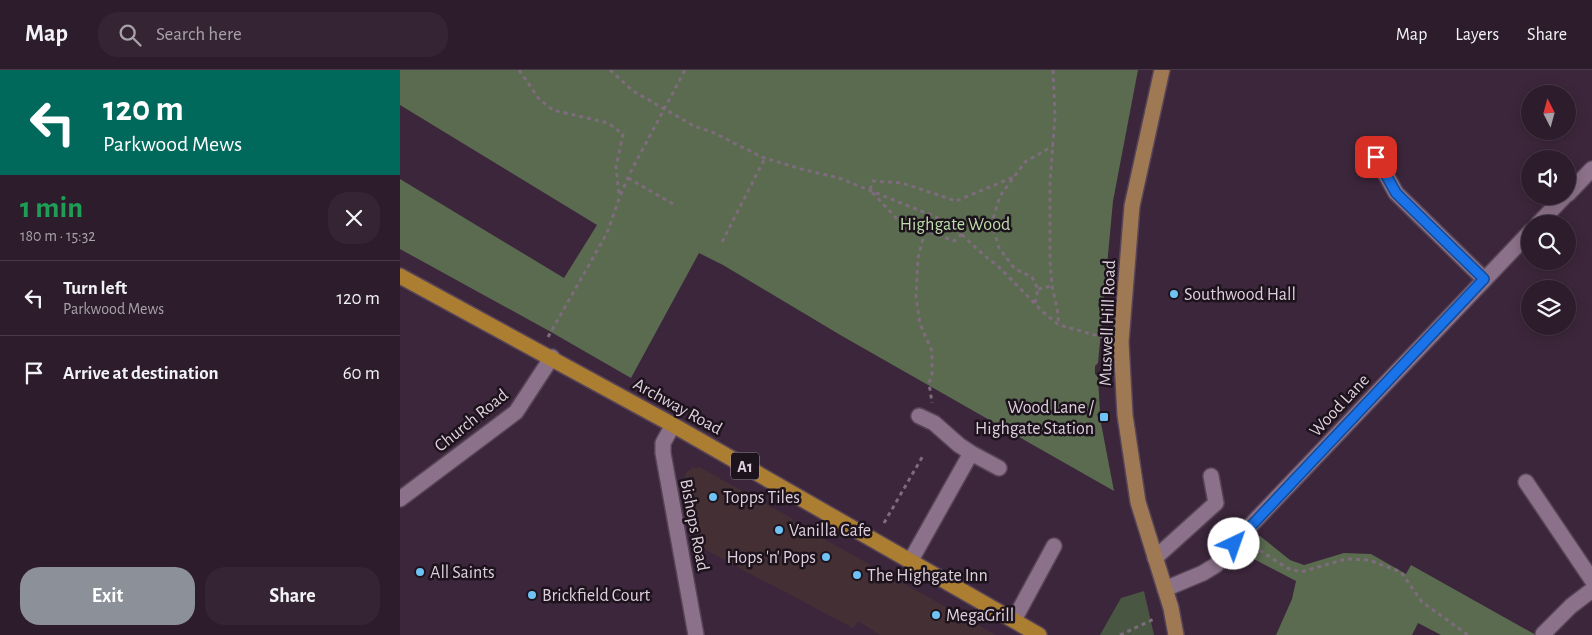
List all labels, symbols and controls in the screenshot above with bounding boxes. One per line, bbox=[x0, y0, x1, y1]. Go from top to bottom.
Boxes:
search box bbox=[98, 12, 448, 57]
icon: search bbox=[116, 21, 144, 49]
text: Map bbox=[25, 22, 68, 46]
text: Search here bbox=[156, 25, 242, 44]
text: Map bbox=[1396, 26, 1427, 44]
text: Layers bbox=[1455, 26, 1499, 44]
text: Share bbox=[1527, 26, 1567, 44]
north arrow bbox=[1521, 85, 1576, 140]
map controls bbox=[1521, 85, 1576, 335]
icon: left bbox=[20, 90, 85, 155]
text: 120 m bbox=[103, 92, 184, 127]
text: Parkwood Mews bbox=[103, 133, 242, 155]
pin bbox=[1355, 136, 1397, 178]
icon: arrive bbox=[1362, 143, 1390, 171]
button: sound bbox=[1521, 150, 1576, 205]
button: close bbox=[328, 192, 380, 244]
text: 1 min bbox=[20, 193, 83, 223]
button: search bbox=[1521, 215, 1576, 270]
park label: Highgate Wood bbox=[900, 216, 1010, 234]
text: 180 m · 15:32 bbox=[20, 228, 96, 244]
street label: Muswell Hill Road bbox=[1097, 260, 1119, 386]
text: Turn left bbox=[63, 279, 127, 298]
button: layers bbox=[1521, 280, 1576, 335]
icon: left bbox=[20, 284, 48, 312]
place label: Southwood Hall bbox=[1184, 286, 1296, 304]
marker: Southwood Hall bbox=[1168, 288, 1180, 300]
text: 120 m bbox=[336, 289, 380, 308]
text: Parkwood Mews bbox=[63, 301, 164, 317]
icon: arrive bbox=[20, 359, 48, 387]
text: Arrive at destination bbox=[63, 364, 219, 383]
text: 60 m bbox=[343, 364, 380, 383]
street label: Wood Lane bbox=[1306, 371, 1373, 441]
street label: Archway Road bbox=[630, 375, 725, 439]
street label: Church Road bbox=[432, 386, 512, 456]
place label: Wood Lane / Highgate Station bbox=[975, 399, 1095, 438]
marker: Wood Lane / Highgate Station bbox=[1098, 411, 1110, 423]
road number: A1 bbox=[731, 452, 759, 480]
street label: Bishops Road bbox=[676, 478, 712, 573]
place label: Topps Tiles bbox=[723, 489, 800, 507]
marker: Topps Tiles bbox=[707, 491, 719, 503]
position arrow bbox=[1207, 517, 1259, 569]
place label: Vanilla Cafe bbox=[789, 522, 871, 540]
marker: Vanilla Cafe bbox=[773, 524, 785, 536]
place label: Hops 'n' Pops bbox=[726, 549, 816, 567]
marker: Hops 'n' Pops bbox=[820, 551, 832, 563]
place label: All Saints bbox=[430, 564, 495, 582]
marker: All Saints bbox=[414, 566, 426, 578]
button: Exit bbox=[20, 567, 195, 625]
button: Share bbox=[205, 567, 380, 625]
place label: The Highgate Inn bbox=[867, 567, 988, 585]
marker: The Highgate Inn bbox=[851, 569, 863, 581]
place label: Brickfield Court bbox=[542, 587, 650, 605]
marker: Brickfield Court bbox=[526, 589, 538, 601]
place label: MegaGrill bbox=[946, 607, 1014, 625]
marker: MegaGrill bbox=[930, 609, 942, 621]

